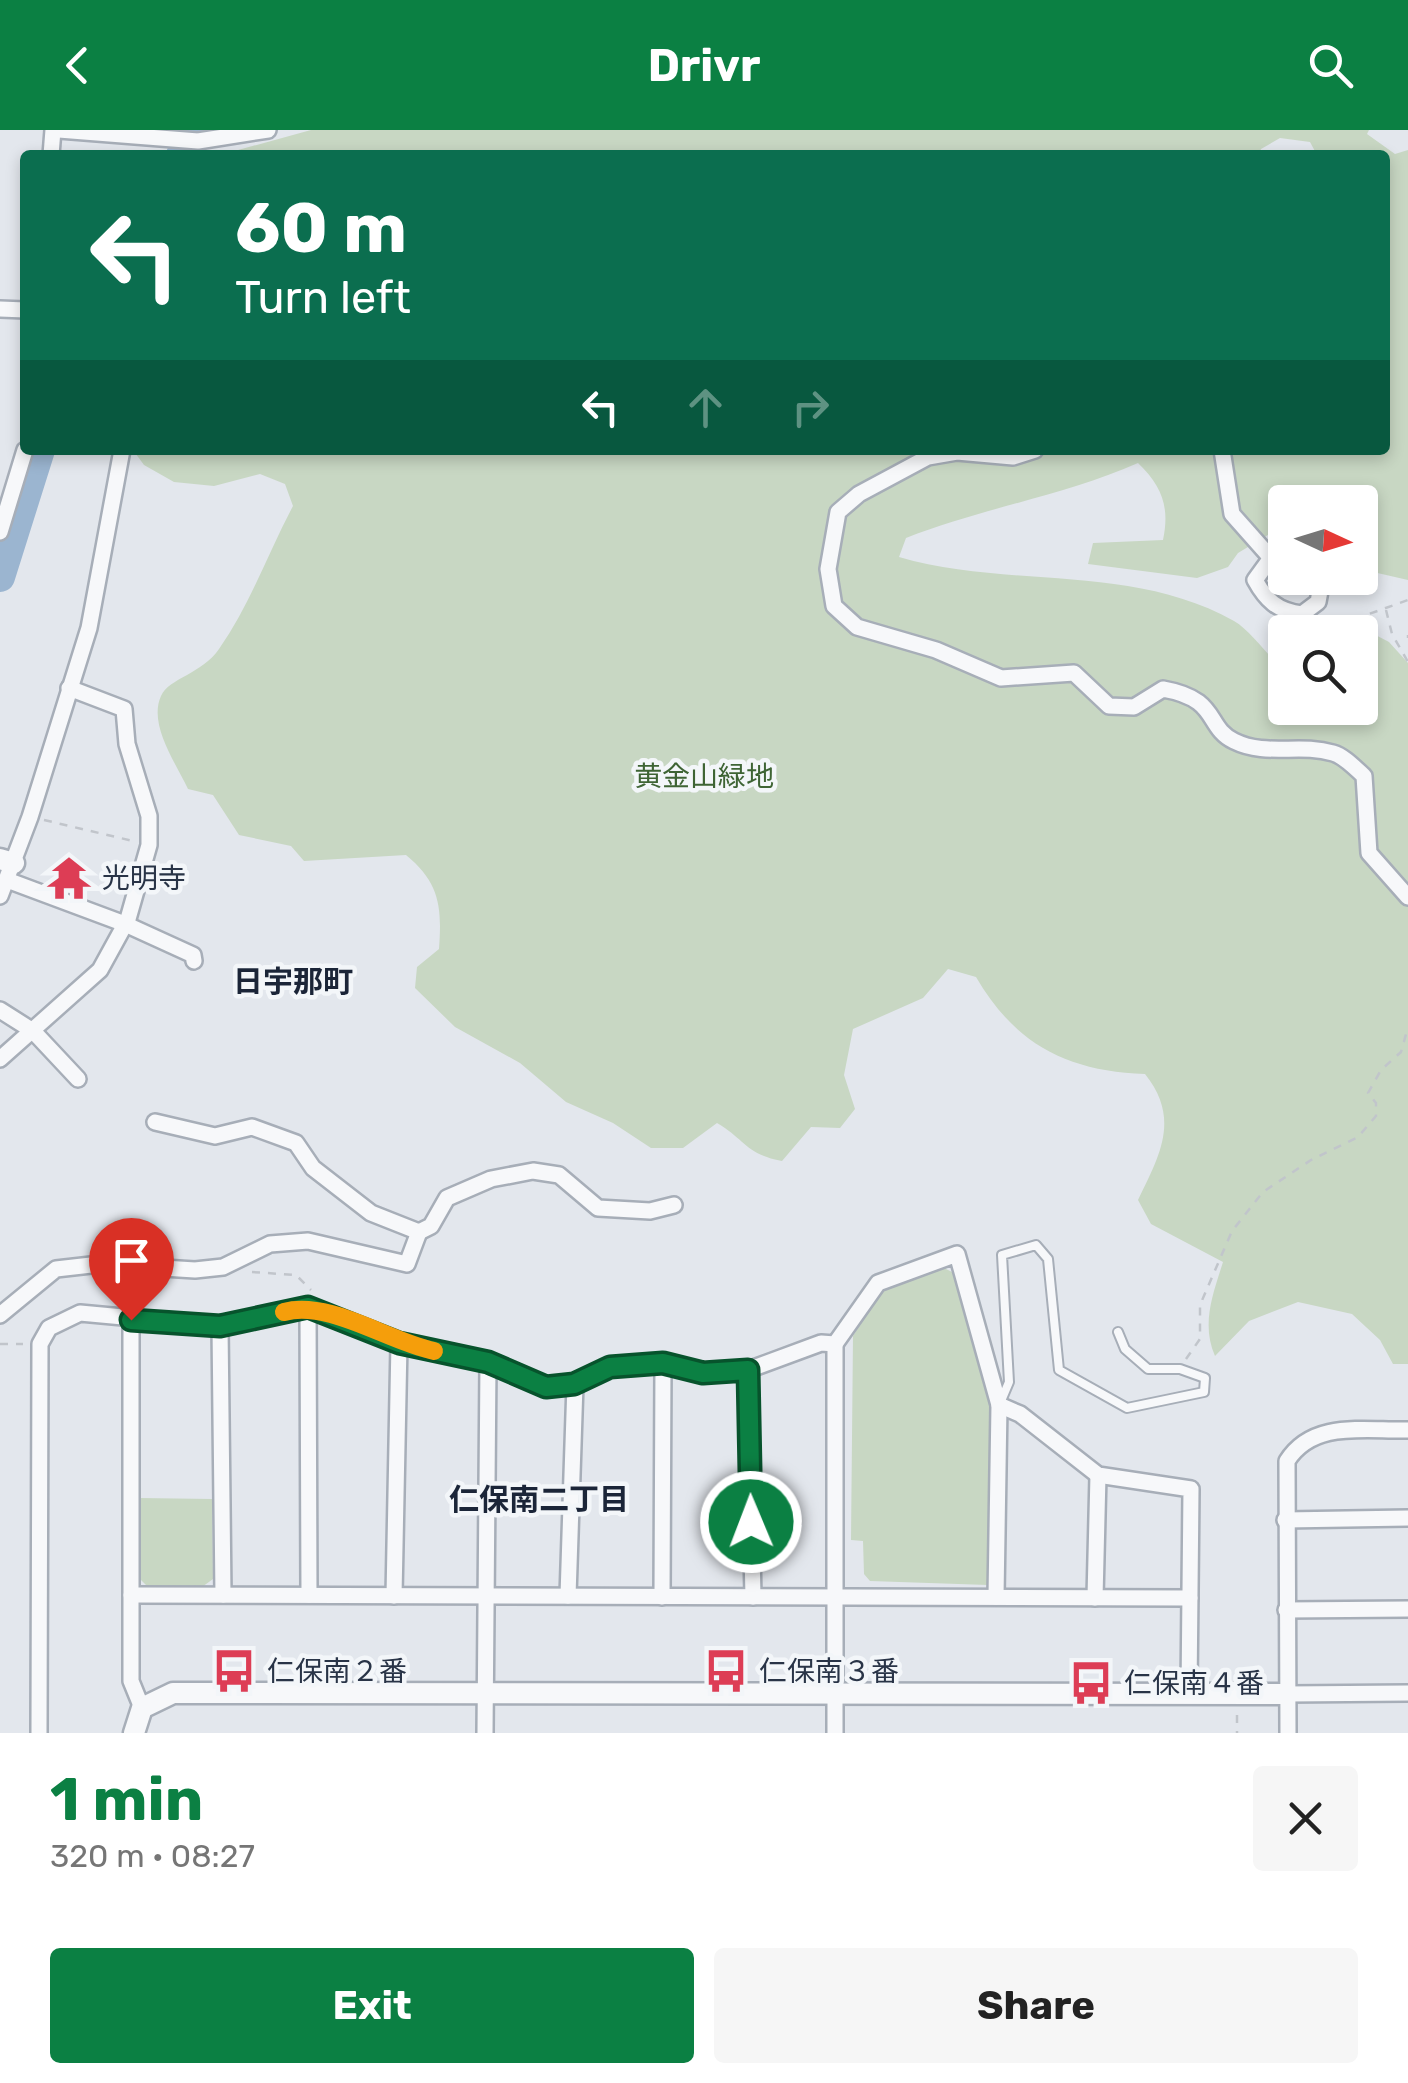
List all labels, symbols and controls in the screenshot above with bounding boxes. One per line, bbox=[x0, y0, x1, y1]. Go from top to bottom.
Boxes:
icon: back bbox=[50, 38, 105, 93]
icon: search bbox=[1303, 38, 1358, 93]
text: Drivr bbox=[648, 39, 760, 92]
text: 60 m bbox=[235, 187, 407, 270]
icon: left bbox=[70, 190, 200, 320]
text: Turn left bbox=[235, 271, 411, 324]
icon: left bbox=[573, 380, 628, 435]
icon: ahead bbox=[678, 380, 733, 435]
icon: right bbox=[783, 380, 838, 435]
north arrow bbox=[1268, 485, 1378, 595]
map controls bbox=[1268, 485, 1378, 725]
button: search bbox=[1268, 615, 1378, 725]
park label: 黄金山緑地 bbox=[634, 760, 774, 793]
temple icon: 光明寺 bbox=[45, 854, 93, 902]
place label: 光明寺 bbox=[102, 862, 186, 895]
district label: 日宇那町 bbox=[233, 964, 353, 1000]
pin bbox=[89, 1218, 174, 1321]
icon: arrive bbox=[104, 1233, 159, 1288]
position arrow bbox=[699, 1470, 803, 1574]
district label: 仁保南二丁目 bbox=[449, 1482, 629, 1518]
bus stop icon: 仁保南２番 bbox=[210, 1647, 258, 1695]
bus stop icon: 仁保南３番 bbox=[702, 1647, 750, 1695]
place label: 仁保南２番 bbox=[267, 1655, 407, 1688]
place label: 仁保南３番 bbox=[759, 1655, 899, 1688]
bus stop icon: 仁保南４番 bbox=[1067, 1659, 1115, 1707]
place label: 仁保南４番 bbox=[1124, 1667, 1264, 1700]
text: 1 min bbox=[50, 1764, 203, 1835]
button: close bbox=[1253, 1766, 1358, 1871]
text: 320 m · 08:27 bbox=[50, 1837, 255, 1875]
button: Exit bbox=[50, 1948, 694, 2063]
button: Share bbox=[714, 1948, 1358, 2063]

